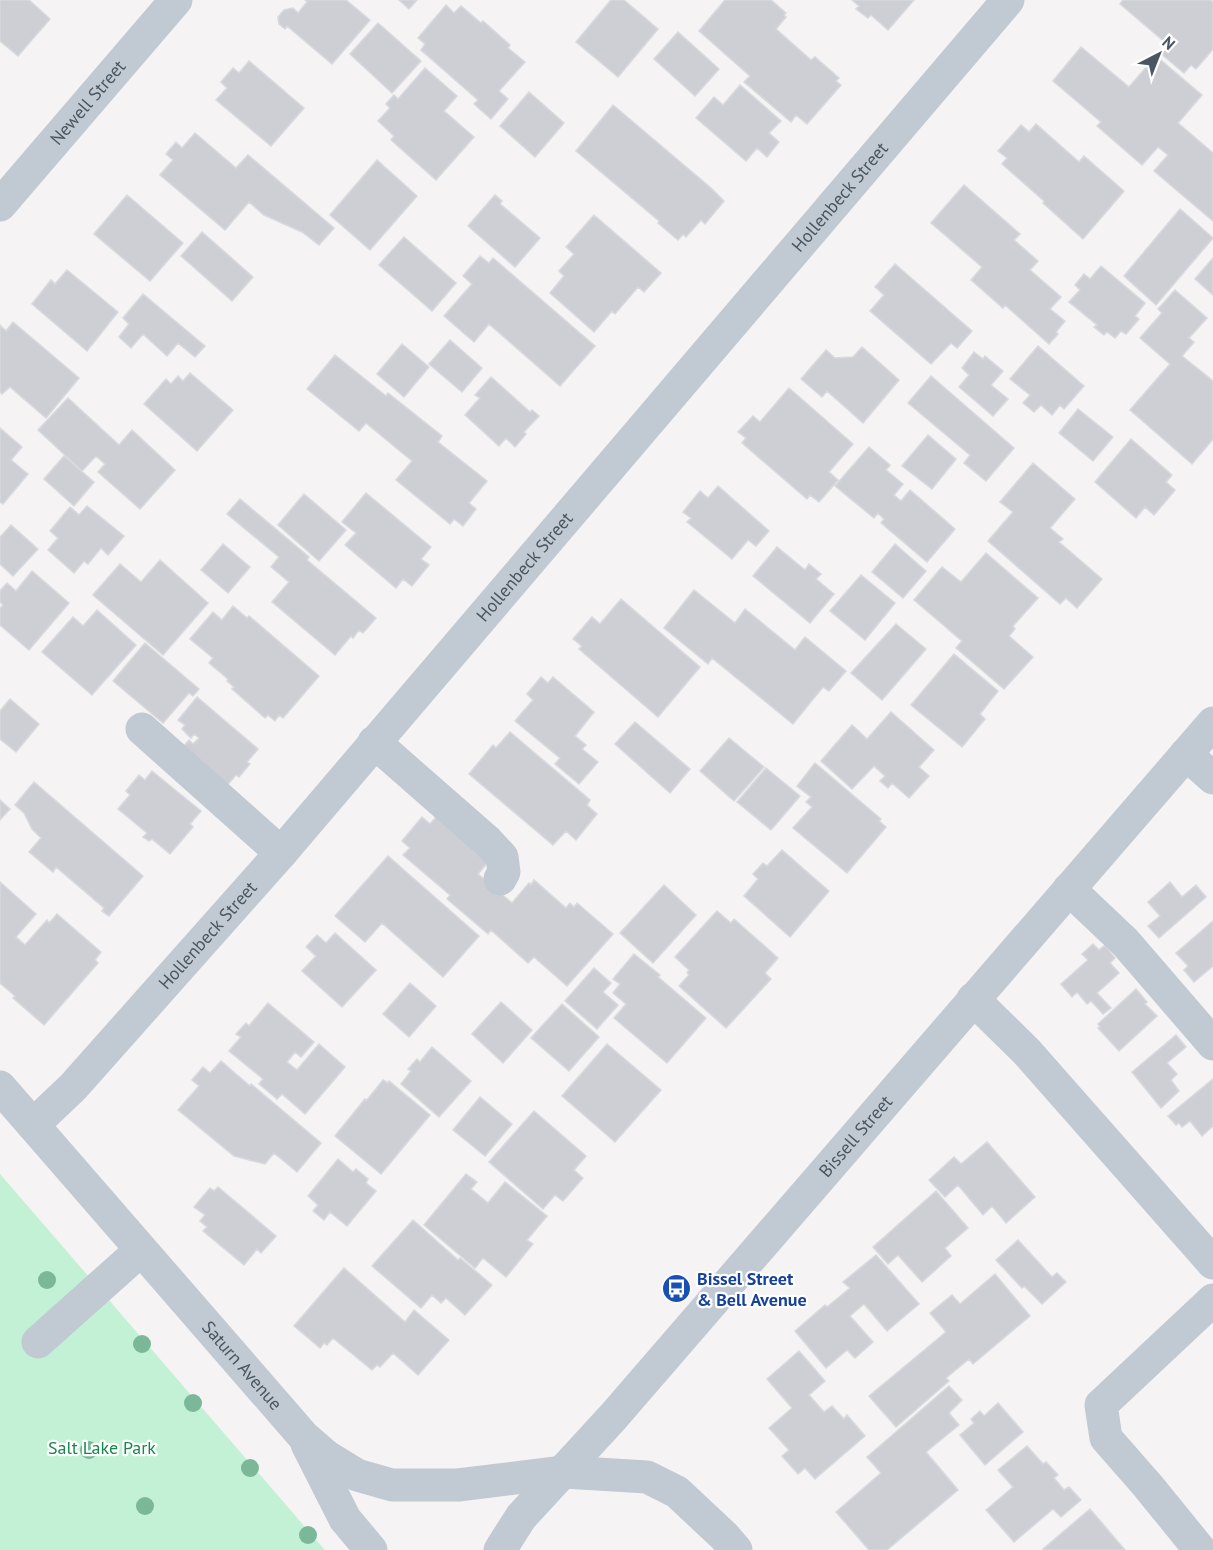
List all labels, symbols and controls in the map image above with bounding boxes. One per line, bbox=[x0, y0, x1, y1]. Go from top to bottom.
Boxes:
north arrow bbox=[1129, 24, 1189, 84]
text: N bbox=[1158, 32, 1180, 54]
street label: Newell Street bbox=[45, 55, 130, 149]
street label: Hollenbeck Street bbox=[786, 137, 893, 256]
street label: Hollenbeck Street bbox=[471, 507, 578, 626]
street label: Hollenbeck Street bbox=[153, 876, 261, 994]
street label: Bissell Street bbox=[814, 1090, 897, 1182]
place label: Bissel Street & Bell Avenue bbox=[697, 1267, 807, 1311]
bus stop icon: Bissel Street & Bell Avenue bbox=[660, 1273, 692, 1305]
street label: Saturn Avenue bbox=[197, 1316, 287, 1415]
park label: Salt Lake Park bbox=[48, 1436, 156, 1459]

